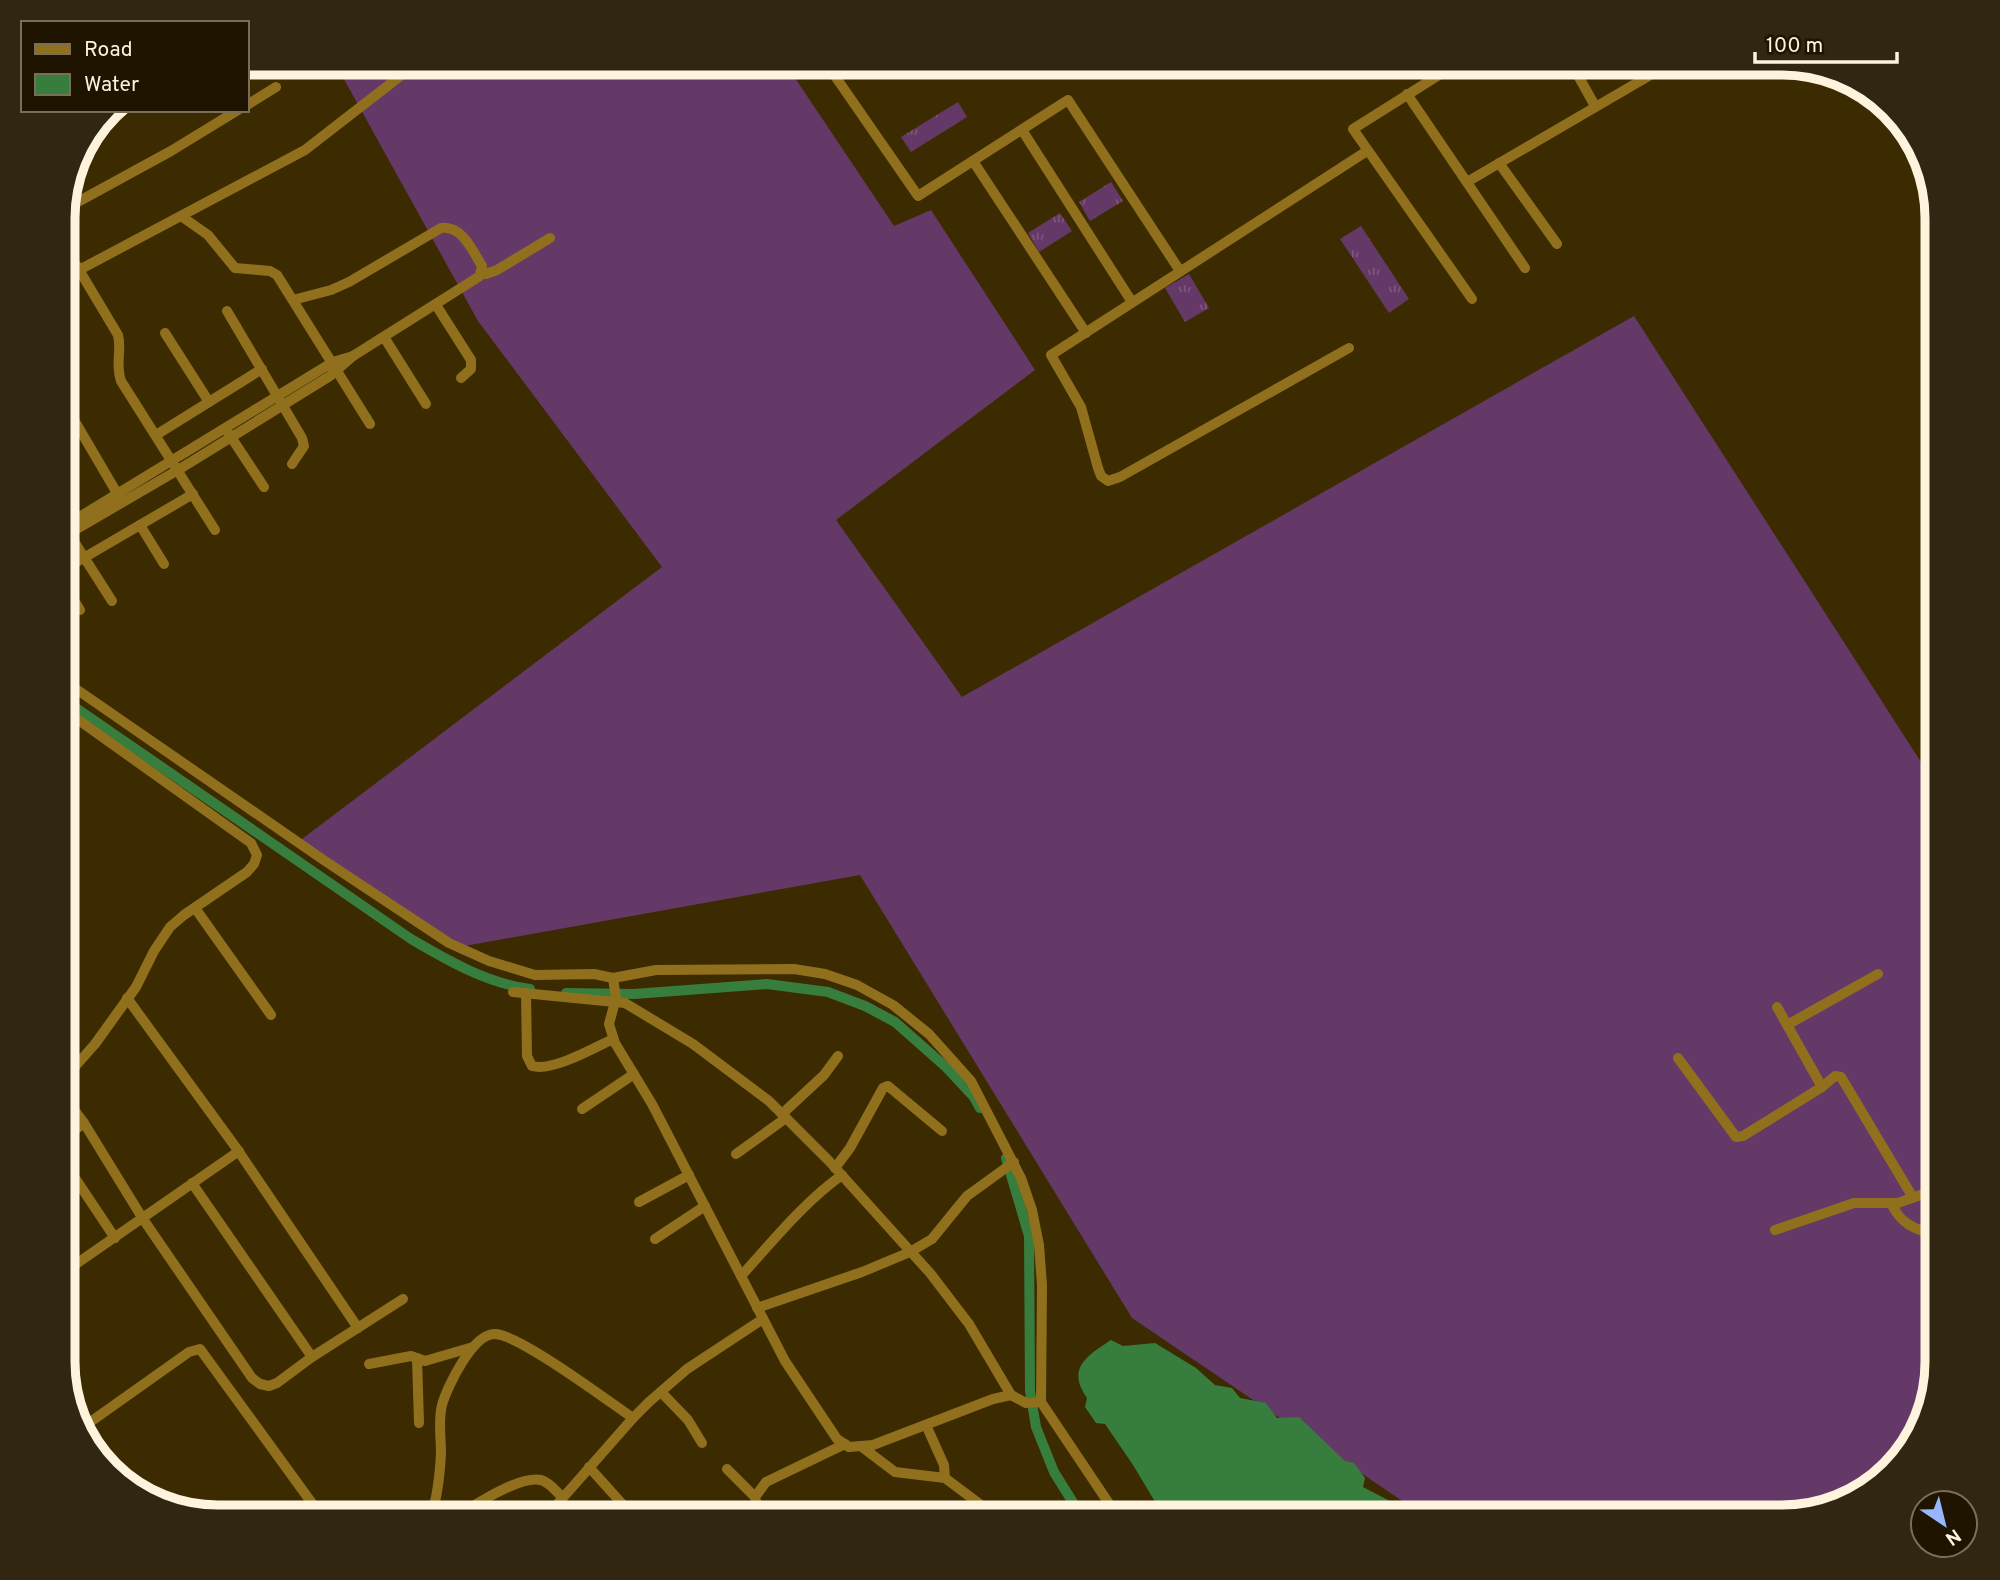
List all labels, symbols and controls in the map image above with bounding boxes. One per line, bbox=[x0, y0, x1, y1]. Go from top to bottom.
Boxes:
legend bbox=[21, 21, 248, 112]
scale bar bbox=[1755, 21, 1897, 65]
text: 100 m bbox=[1766, 33, 1823, 60]
text: Road bbox=[84, 37, 133, 64]
text: Water bbox=[84, 72, 139, 99]
north arrow bbox=[1909, 1489, 1979, 1559]
text: N bbox=[1940, 1523, 1965, 1550]

